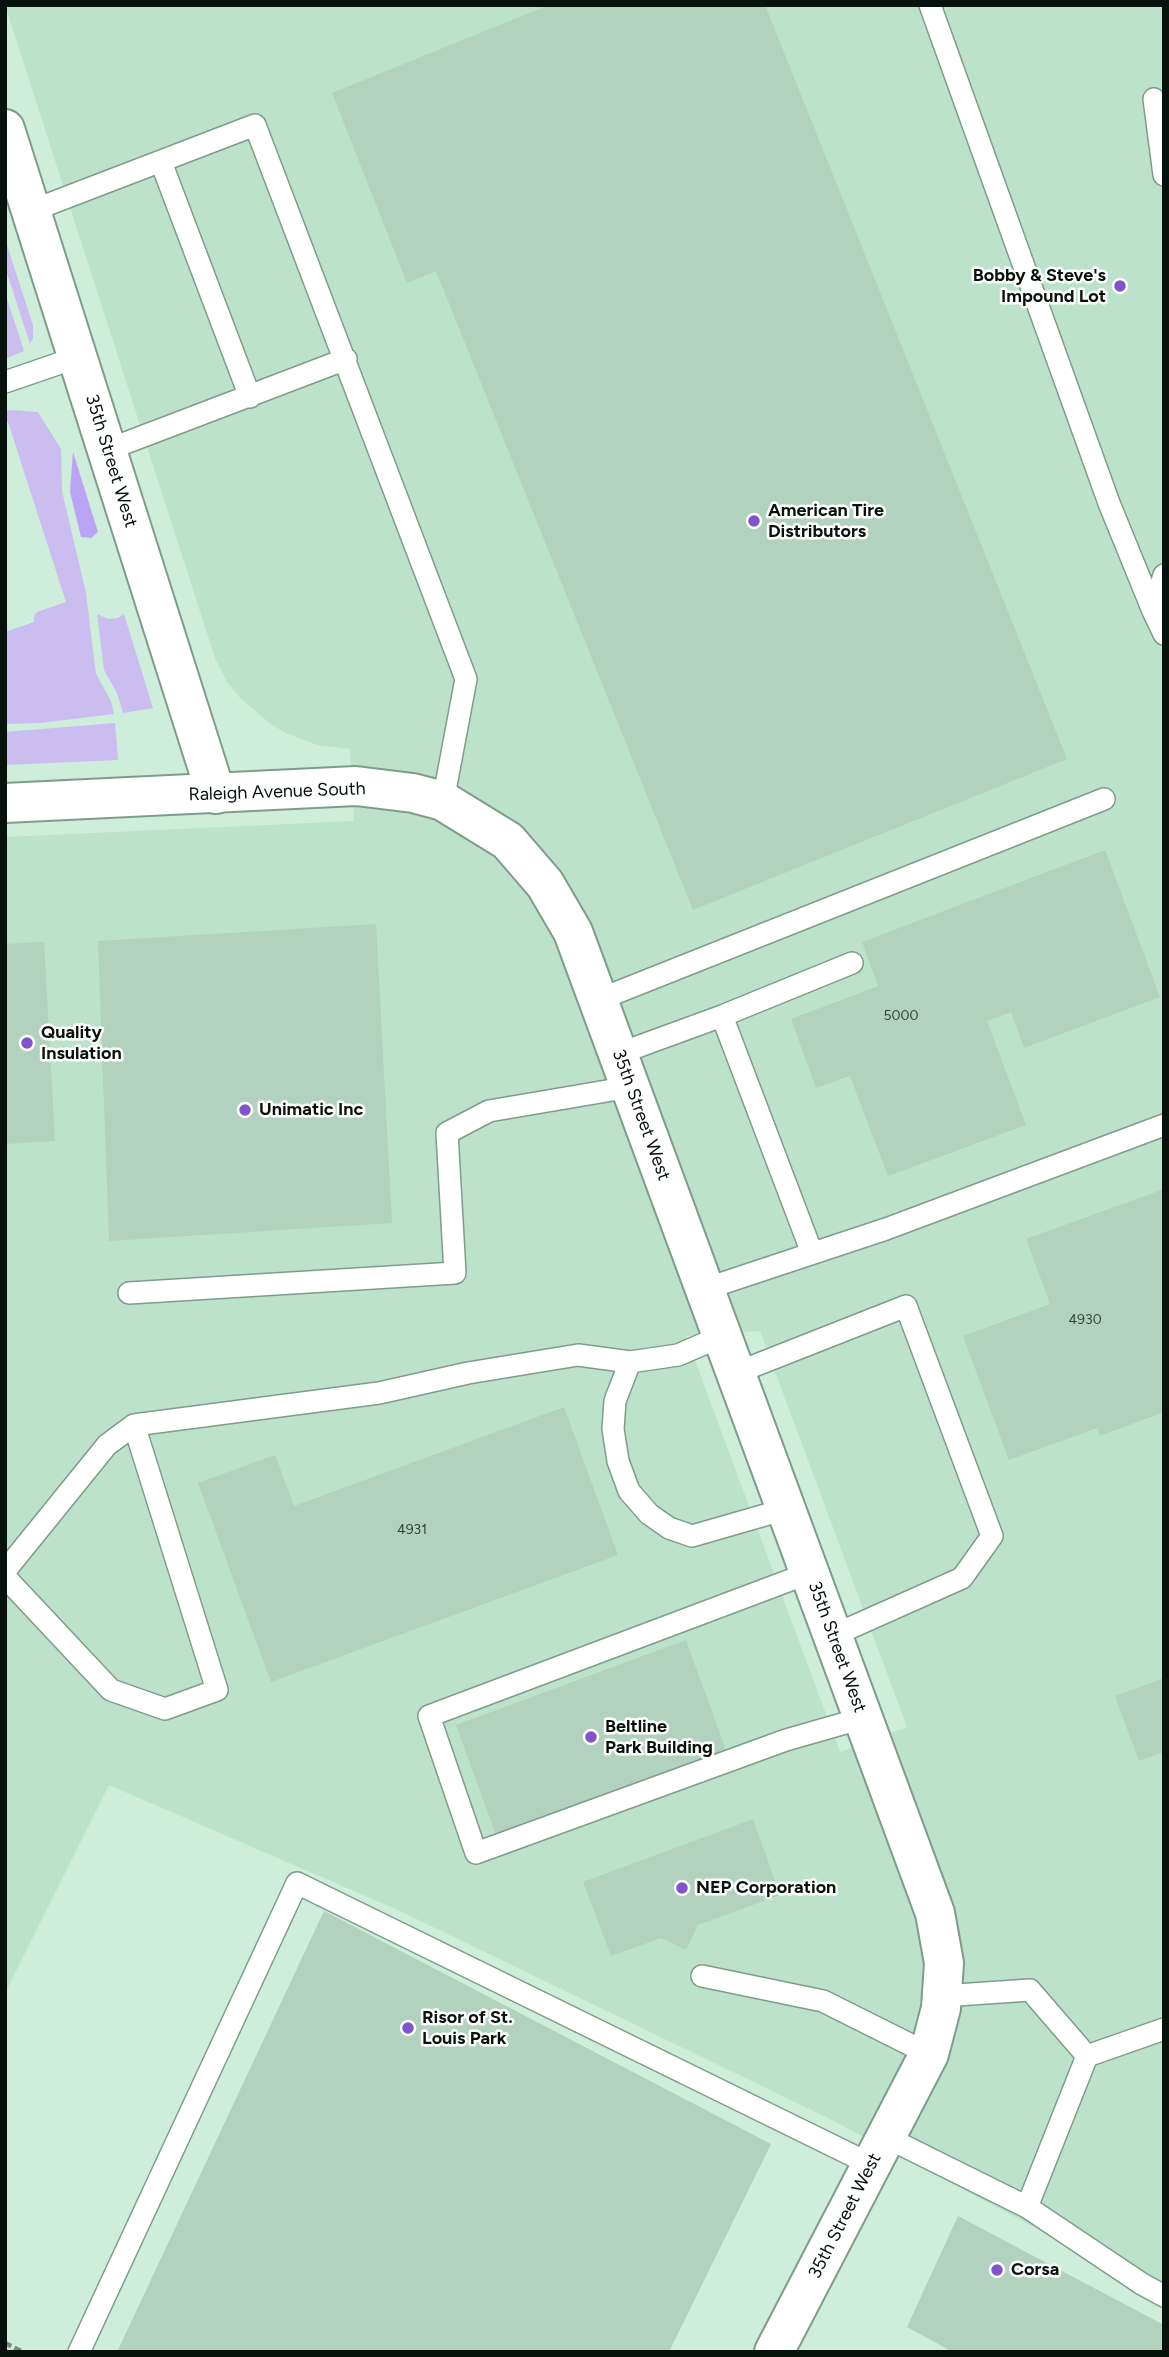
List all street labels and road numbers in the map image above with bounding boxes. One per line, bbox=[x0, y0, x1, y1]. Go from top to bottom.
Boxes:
street label: 35th Street West bbox=[81, 392, 141, 530]
street label: Raleigh Avenue South bbox=[188, 778, 366, 806]
street label: 35th Street West bbox=[607, 1047, 675, 1183]
street label: 35th Street West bbox=[803, 1579, 871, 1715]
street label: 35th Street West bbox=[804, 2150, 886, 2282]

